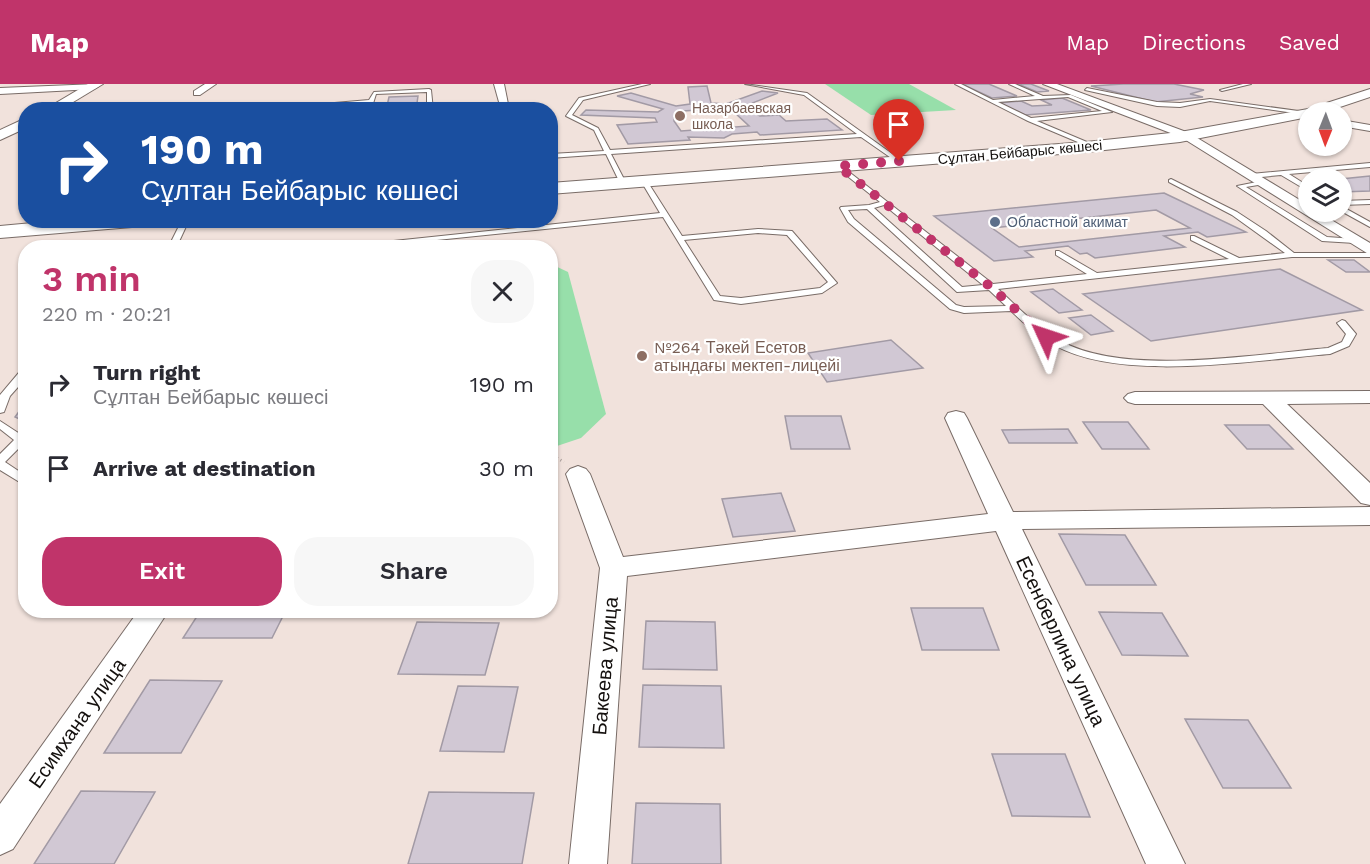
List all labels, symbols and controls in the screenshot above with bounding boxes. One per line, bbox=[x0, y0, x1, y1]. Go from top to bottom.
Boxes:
text: Map bbox=[30, 26, 89, 59]
text: Map bbox=[1066, 30, 1109, 55]
text: Directions bbox=[1142, 30, 1246, 55]
text: Saved bbox=[1279, 30, 1340, 55]
pin bbox=[873, 99, 924, 161]
place label: Назарбаевская школа bbox=[692, 100, 791, 132]
north arrow bbox=[1298, 102, 1352, 156]
map controls bbox=[1298, 102, 1352, 222]
icon: arrive bbox=[882, 108, 915, 141]
marker: Назарбаевская школа bbox=[673, 109, 687, 123]
text: 190 m bbox=[141, 125, 264, 174]
icon: right bbox=[42, 126, 120, 204]
street label: Сұлтан Бейбарыс көшесі bbox=[937, 137, 1103, 167]
button: layers bbox=[1298, 168, 1352, 222]
text: Сұлтан Бейбарыс көшесі bbox=[141, 175, 459, 207]
place label: Областной акимат bbox=[1007, 214, 1129, 230]
marker: Областной акимат bbox=[988, 215, 1002, 229]
text: 3 min bbox=[42, 258, 141, 300]
button: close bbox=[471, 260, 534, 323]
text: 220 m · 20:21 bbox=[42, 302, 171, 326]
position arrow bbox=[1014, 305, 1078, 369]
place label: №264 Тәкей Есетов атындағы мектеп-лицейі bbox=[654, 338, 840, 375]
marker: №264 Тәкей Есетов атындағы мектеп-лицейі bbox=[635, 349, 649, 363]
text: Turn right bbox=[93, 360, 200, 385]
icon: right bbox=[42, 368, 75, 401]
text: 190 m bbox=[470, 372, 534, 397]
text: Сұлтан Бейбарыс көшесі bbox=[93, 385, 328, 409]
icon: arrive bbox=[42, 452, 75, 485]
text: Arrive at destination bbox=[93, 456, 316, 481]
text: 30 m bbox=[479, 456, 534, 481]
button: Exit bbox=[42, 537, 282, 606]
button: Share bbox=[294, 537, 534, 606]
street label: Есенберлина улица bbox=[1011, 552, 1111, 731]
street label: Бакеева улица bbox=[587, 595, 623, 736]
street label: Есимхана улица bbox=[23, 653, 131, 793]

